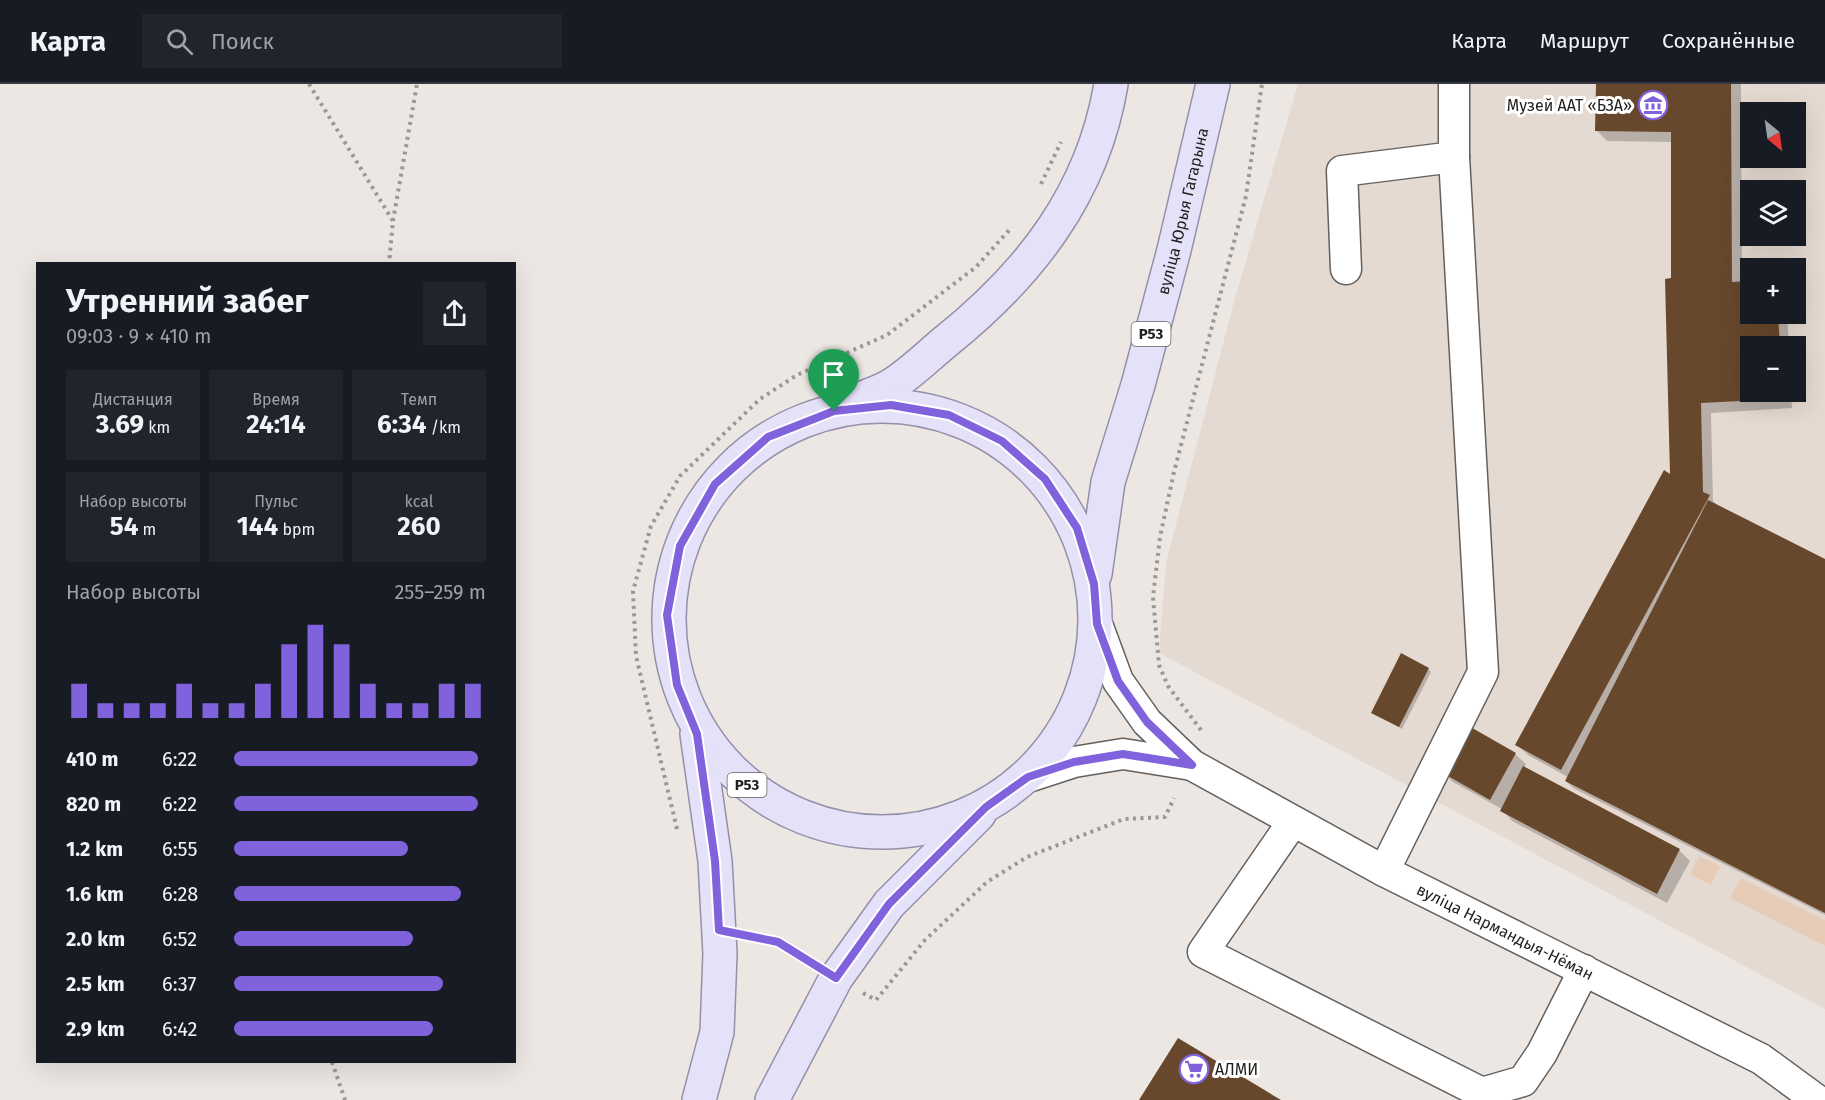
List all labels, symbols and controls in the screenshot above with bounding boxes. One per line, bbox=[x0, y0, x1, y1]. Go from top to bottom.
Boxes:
search box bbox=[142, 14, 562, 68]
text: Карта bbox=[30, 25, 106, 58]
icon: search bbox=[163, 25, 196, 58]
text: Поиск bbox=[211, 28, 274, 55]
text: Карта bbox=[1451, 28, 1507, 54]
text: Маршрут bbox=[1540, 28, 1629, 54]
text: Сохранённые bbox=[1662, 28, 1795, 54]
museum icon: Музей ААТ «БЗА» bbox=[1637, 89, 1669, 121]
place label: Музей ААТ «БЗА» bbox=[1507, 96, 1632, 115]
north arrow bbox=[1740, 102, 1806, 168]
map controls bbox=[1740, 102, 1806, 402]
street label: вуліца Юрыя Гагарына bbox=[1154, 126, 1212, 297]
button: layers bbox=[1740, 180, 1806, 246]
button: + bbox=[1740, 258, 1806, 324]
text: Утренний забег bbox=[66, 281, 309, 321]
button: share bbox=[423, 282, 486, 345]
road number: Р53 bbox=[1132, 322, 1170, 346]
text: 09:03 · 9 × 410 m bbox=[66, 324, 211, 348]
button: − bbox=[1740, 336, 1806, 402]
pin bbox=[808, 349, 859, 411]
icon: arrive bbox=[817, 358, 850, 391]
text: Дистанция bbox=[93, 390, 173, 409]
text: Время bbox=[252, 390, 300, 409]
text: Темп bbox=[401, 390, 437, 409]
text: 3.69 bbox=[96, 409, 144, 440]
text: 24:14 bbox=[246, 409, 306, 440]
text: 6:34 bbox=[377, 409, 427, 440]
text: km bbox=[144, 418, 170, 437]
text: /km bbox=[427, 418, 461, 437]
text: Набор высоты bbox=[79, 492, 187, 511]
text: Пульс bbox=[254, 492, 298, 511]
text: kcal bbox=[405, 492, 433, 511]
text: 54 bbox=[110, 511, 138, 542]
text: 144 bbox=[237, 511, 278, 542]
text: 260 bbox=[397, 511, 441, 542]
text: m bbox=[138, 520, 156, 539]
text: bpm bbox=[278, 520, 315, 539]
text: Набор высоты bbox=[66, 580, 201, 604]
text: 255–259 m bbox=[394, 580, 486, 604]
text: 410 m bbox=[66, 747, 118, 771]
text: 6:22 bbox=[162, 747, 197, 771]
road number: Р53 bbox=[728, 773, 766, 797]
text: 820 m bbox=[66, 792, 121, 816]
text: 6:22 bbox=[162, 792, 197, 816]
text: 1.2 km bbox=[66, 837, 123, 861]
text: 6:55 bbox=[162, 837, 197, 861]
street label: вуліца Нармандыя-Нёман bbox=[1413, 880, 1597, 984]
text: 1.6 km bbox=[66, 882, 124, 906]
text: 6:28 bbox=[162, 882, 198, 906]
text: 2.0 km bbox=[66, 927, 125, 951]
text: 6:52 bbox=[162, 927, 197, 951]
text: 2.5 km bbox=[66, 972, 125, 996]
text: 6:37 bbox=[162, 972, 196, 996]
text: 2.9 km bbox=[66, 1017, 125, 1041]
text: 6:42 bbox=[162, 1017, 198, 1041]
supermarket icon: АЛМИ bbox=[1178, 1053, 1210, 1085]
place label: АЛМИ bbox=[1215, 1060, 1258, 1079]

